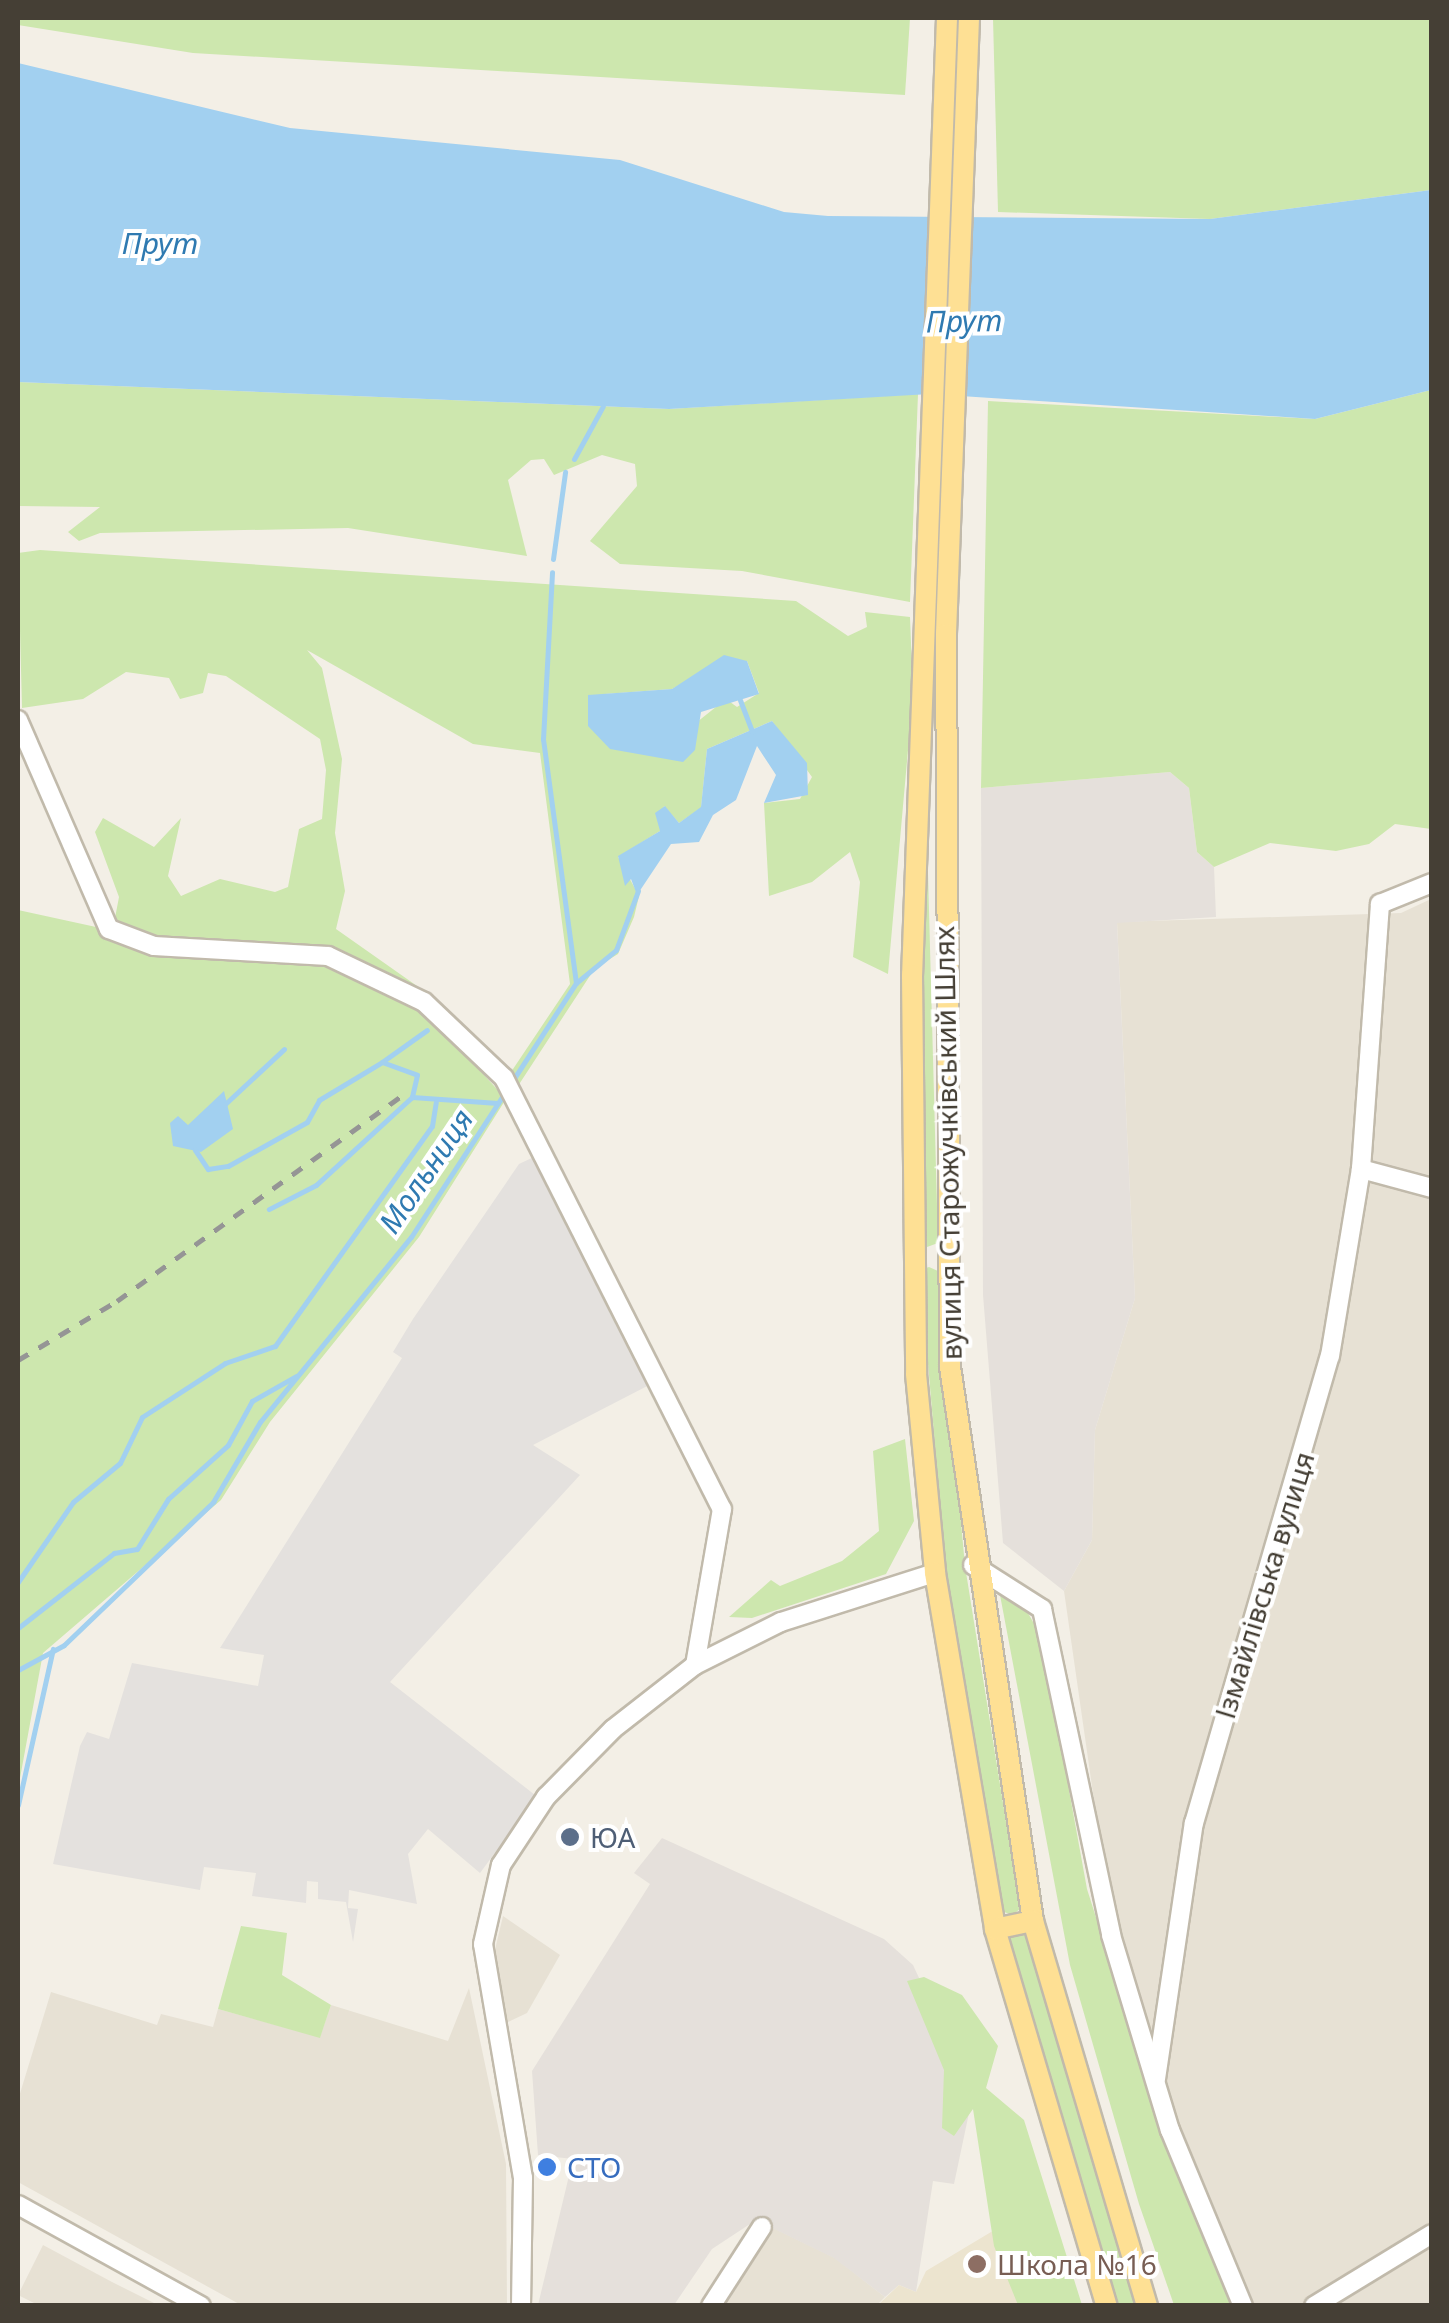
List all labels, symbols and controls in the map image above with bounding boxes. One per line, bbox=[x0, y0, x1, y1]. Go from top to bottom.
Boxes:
water label: Прут bbox=[122, 225, 198, 261]
water label: Прут bbox=[925, 302, 1003, 340]
street label: вулиця Старожучківський Шлях bbox=[926, 926, 968, 1360]
water label: Мольниця bbox=[371, 1102, 481, 1240]
street label: Ізмайлівська вулиця bbox=[1207, 1448, 1321, 1722]
place label: ЮА bbox=[590, 1820, 635, 1854]
marker: ЮА bbox=[559, 1826, 581, 1848]
place label: СТО bbox=[567, 2150, 621, 2184]
marker: СТО bbox=[536, 2156, 558, 2178]
place label: Школа №16 bbox=[997, 2247, 1157, 2281]
marker: Школа №16 bbox=[966, 2253, 988, 2275]

